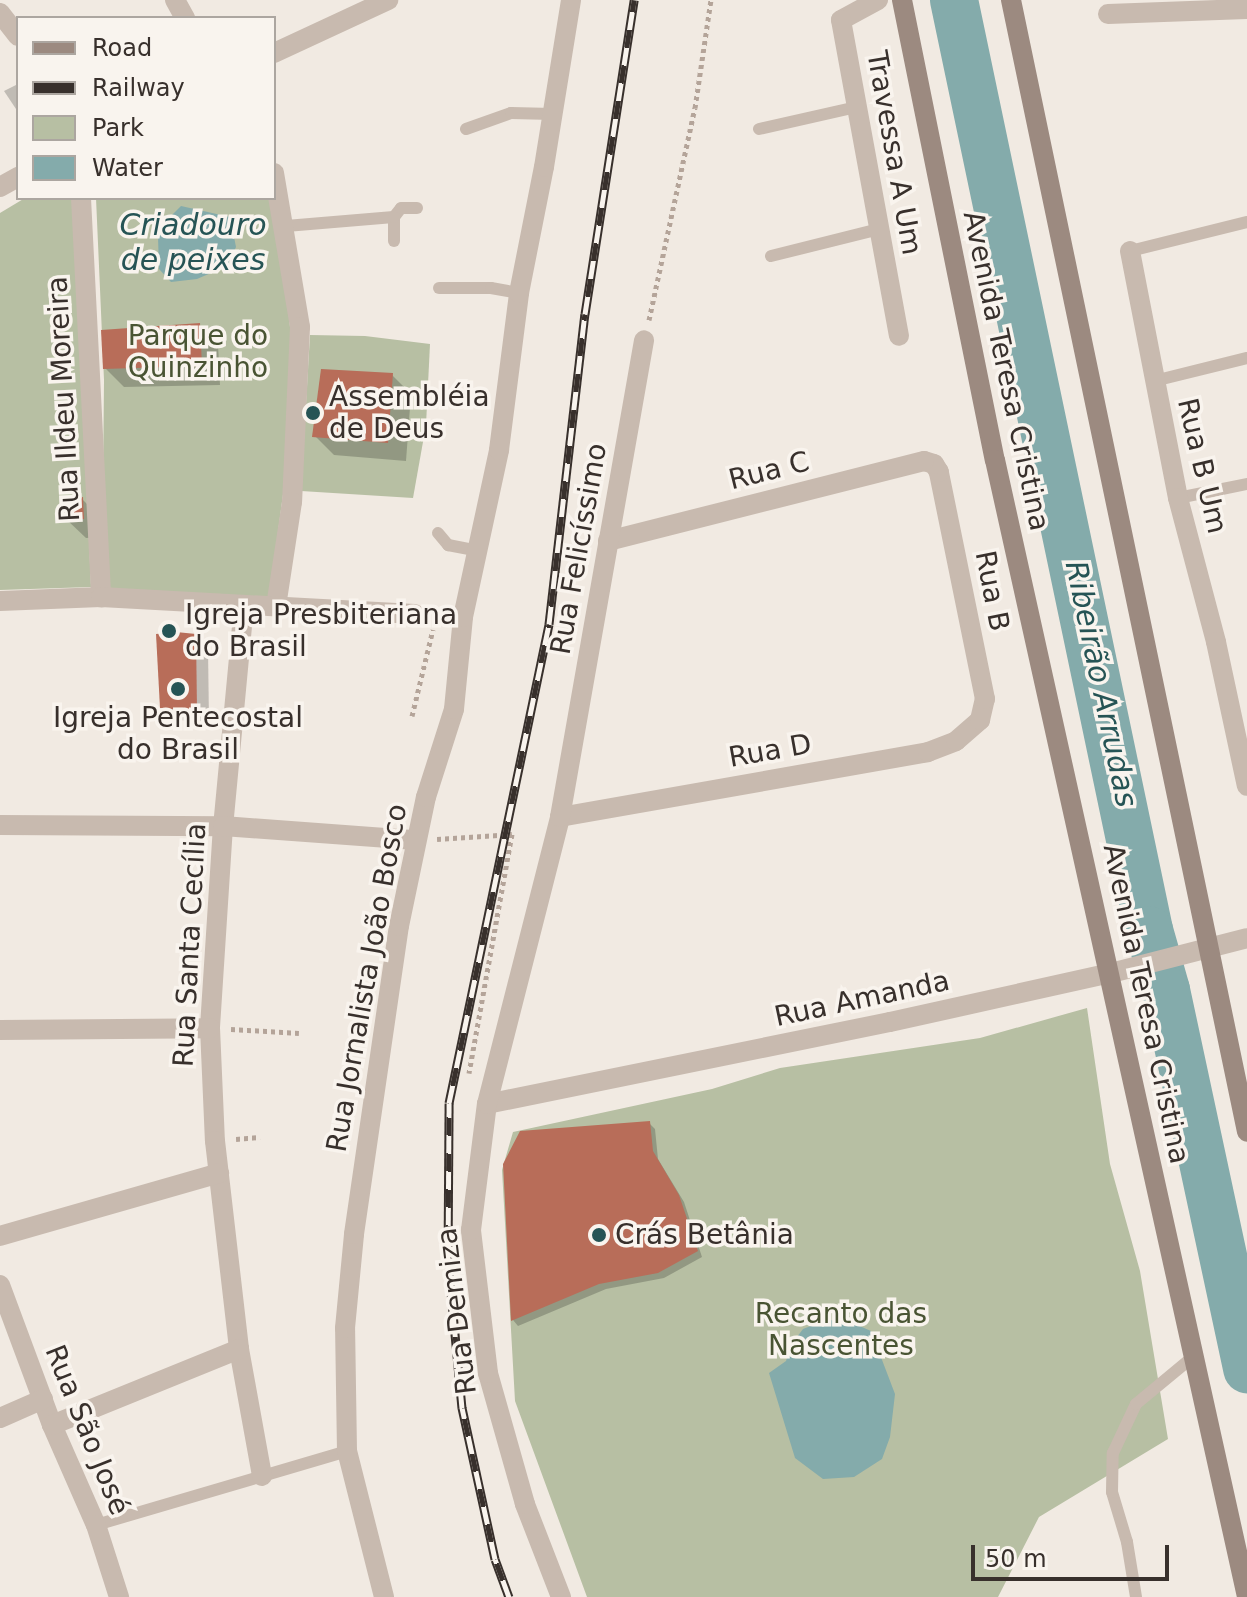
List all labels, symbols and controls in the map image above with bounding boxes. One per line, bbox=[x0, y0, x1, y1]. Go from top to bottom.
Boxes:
legend bbox=[16, 16, 276, 200]
text: Road bbox=[92, 34, 152, 62]
street label: Travessa A Um bbox=[860, 48, 928, 258]
text: Railway bbox=[92, 74, 185, 102]
text: Park bbox=[92, 114, 144, 142]
text: Water bbox=[92, 154, 163, 182]
water label: Criadouro de peixes bbox=[119, 207, 267, 278]
street label: Avenida Teresa Cristina bbox=[956, 208, 1056, 534]
street label: Rua Ildeu Moreira bbox=[41, 276, 87, 522]
park label: Parque do Quinzinho bbox=[128, 319, 268, 385]
place label: Assembléia de Deus bbox=[329, 380, 490, 446]
street label: Rua B Um bbox=[1170, 395, 1234, 537]
marker: Assembléia de Deus bbox=[304, 404, 322, 422]
street label: Rua Felicíssimo bbox=[544, 441, 614, 657]
street label: Rua C bbox=[725, 445, 813, 497]
street label: Rua B bbox=[968, 548, 1016, 634]
water label: Ribeirão Arrudas bbox=[1057, 558, 1145, 810]
place label: Igreja Presbiteriana do Brasil bbox=[185, 598, 457, 664]
marker: Igreja Presbiteriana do Brasil bbox=[160, 622, 178, 640]
marker: Igreja Pentecostal do Brasil bbox=[169, 680, 187, 698]
place label: Igreja Pentecostal do Brasil bbox=[53, 701, 303, 767]
street label: Rua D bbox=[726, 727, 814, 775]
street label: Rua Jornalista João Bosco bbox=[320, 801, 414, 1155]
street label: Rua Santa Cecília bbox=[167, 822, 213, 1068]
street label: Avenida Teresa Cristina bbox=[1096, 841, 1196, 1167]
street label: Rua Amanda bbox=[771, 964, 953, 1034]
place label: Crás Betânia bbox=[615, 1218, 794, 1252]
street label: Rua Demiza bbox=[430, 1226, 484, 1396]
marker: Crás Betânia bbox=[590, 1226, 608, 1244]
park label: Recanto das Nascentes bbox=[755, 1297, 927, 1363]
street label: Rua São José bbox=[38, 1340, 136, 1520]
scale bar bbox=[975, 1529, 1173, 1579]
text: 50 m bbox=[985, 1545, 1047, 1573]

